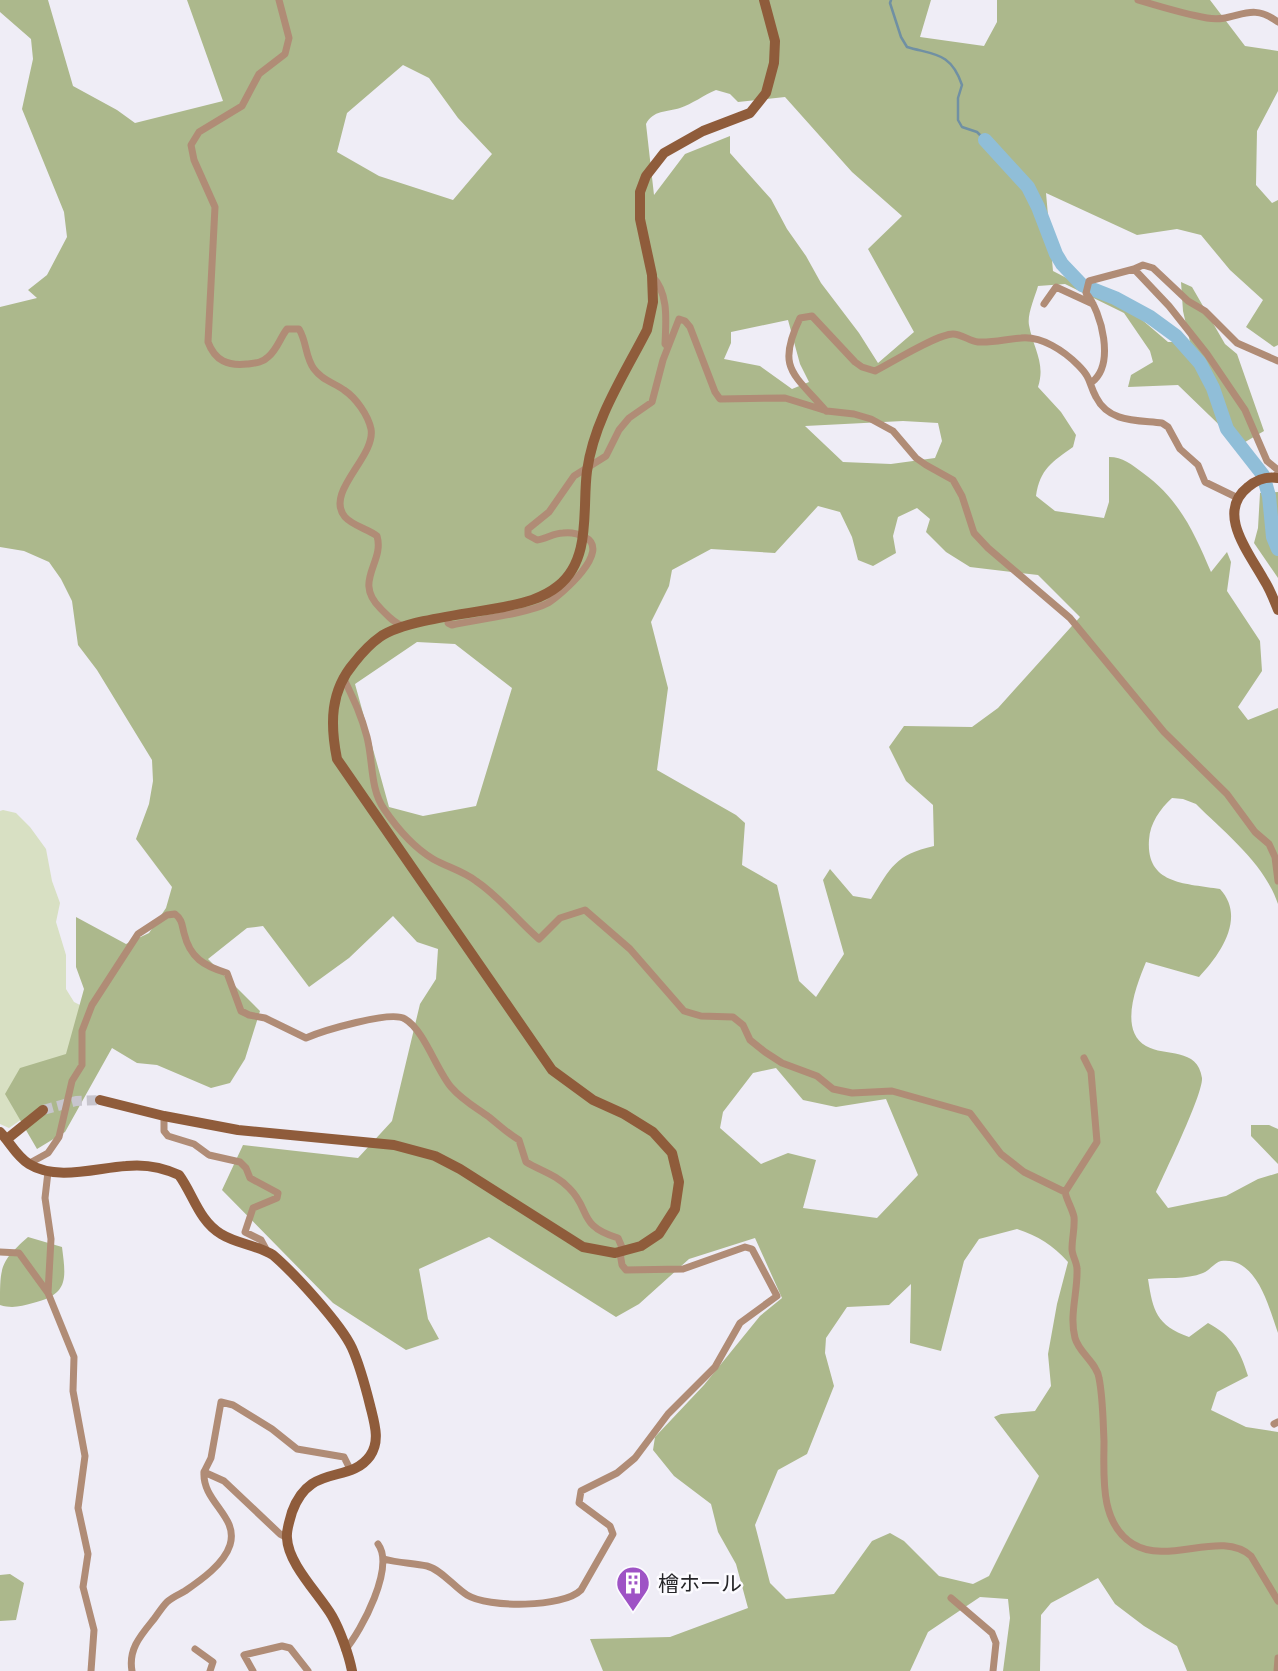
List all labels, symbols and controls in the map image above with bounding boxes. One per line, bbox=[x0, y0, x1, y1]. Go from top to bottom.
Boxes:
building icon: 檜ホール bbox=[614, 1564, 652, 1613]
place label: 檜ホール bbox=[658, 1571, 742, 1596]

